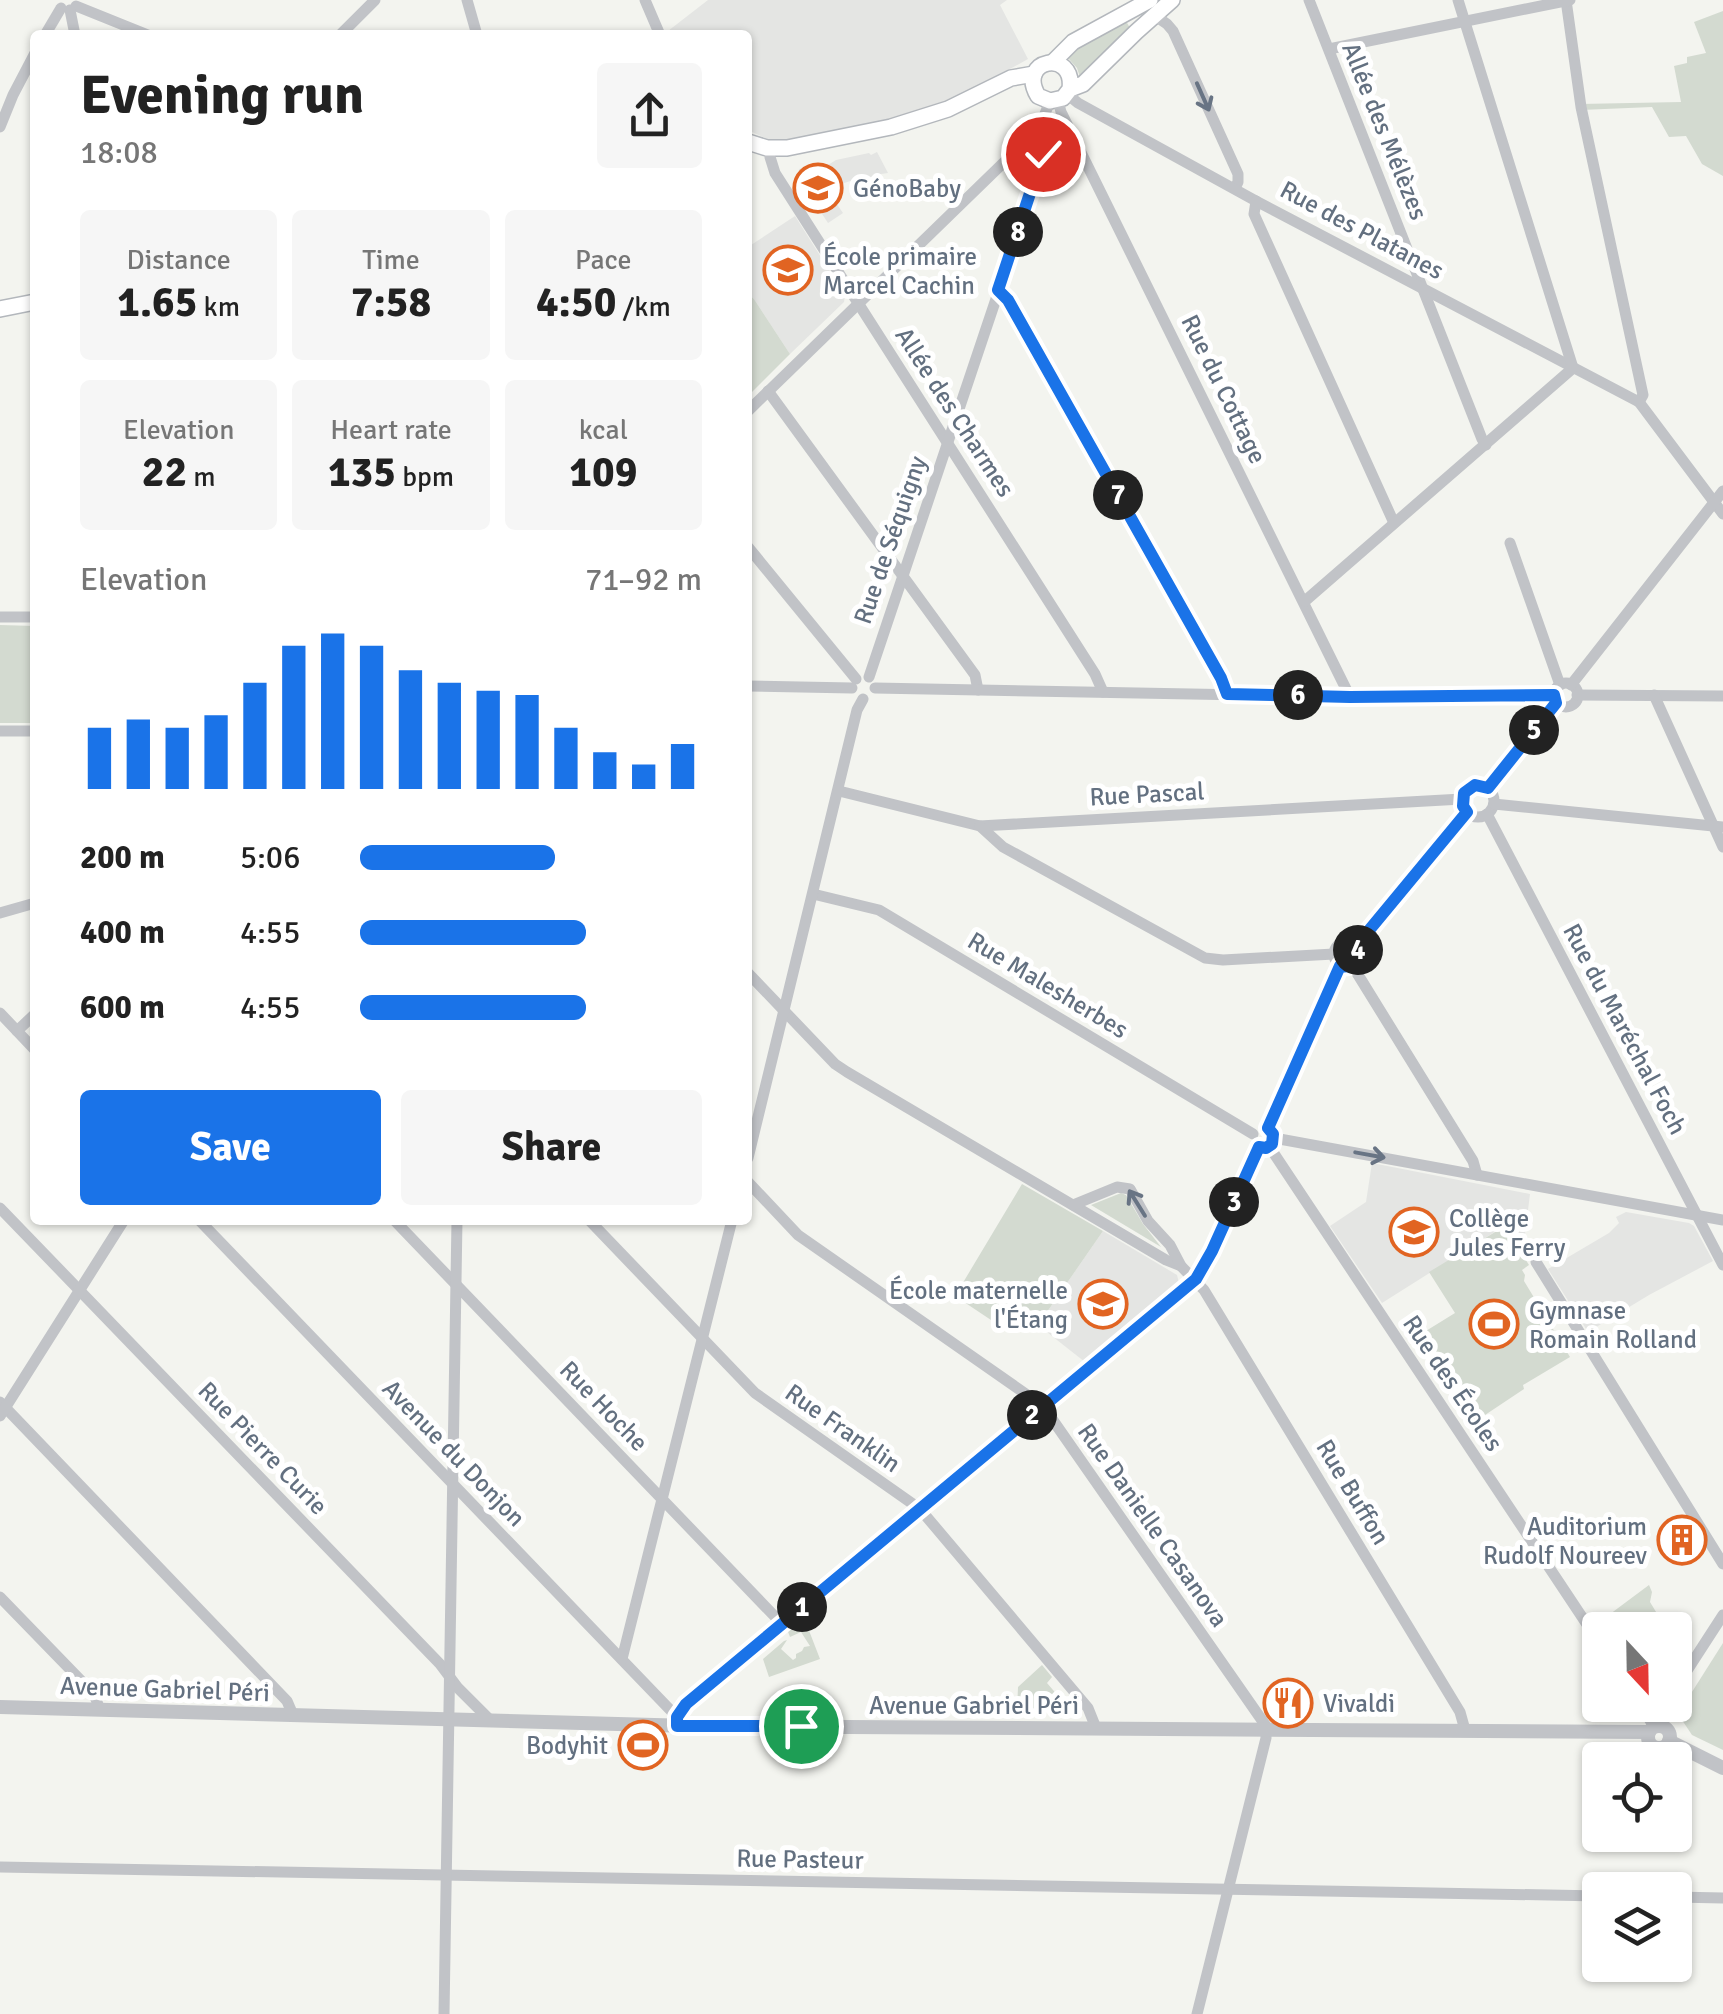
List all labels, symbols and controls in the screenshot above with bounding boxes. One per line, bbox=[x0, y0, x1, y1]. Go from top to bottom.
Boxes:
street label: Allée des Mélèzes bbox=[1335, 38, 1435, 224]
text: Evening run bbox=[80, 61, 364, 129]
button: share bbox=[597, 63, 702, 168]
one-way arrow bbox=[1194, 81, 1213, 111]
pin bbox=[1001, 112, 1086, 197]
icon: check bbox=[1016, 127, 1071, 182]
text: 18:08 bbox=[80, 133, 158, 172]
school or university icon: GénoBaby bbox=[792, 162, 844, 214]
place label: GénoBaby bbox=[853, 173, 961, 204]
street label: Rue des Platanes bbox=[1275, 174, 1449, 286]
pin: 8 bbox=[993, 207, 1043, 257]
text: 8 bbox=[1010, 215, 1026, 249]
place label: École primaire Marcel Cachin bbox=[823, 241, 977, 301]
text: Distance bbox=[127, 243, 231, 277]
text: Time bbox=[362, 243, 420, 277]
text: Pace bbox=[575, 243, 632, 277]
school or university icon: École primaire Marcel Cachin bbox=[762, 244, 814, 296]
text: 1.65 bbox=[117, 277, 197, 328]
text: 7:58 bbox=[351, 277, 431, 328]
text: 4:50 bbox=[536, 277, 616, 328]
text: km bbox=[197, 290, 240, 324]
text: /km bbox=[616, 290, 671, 324]
street label: Rue du Cottage bbox=[1175, 309, 1273, 469]
street label: Allée des Charmes bbox=[889, 321, 1021, 503]
text: Elevation bbox=[123, 413, 234, 447]
text: Heart rate bbox=[330, 413, 452, 447]
text: kcal bbox=[579, 413, 628, 447]
text: 22 bbox=[142, 447, 187, 498]
text: 135 bbox=[328, 447, 396, 498]
text: 109 bbox=[569, 447, 637, 498]
street label: Rue de Séquigny bbox=[847, 452, 933, 628]
text: m bbox=[187, 460, 216, 494]
text: bpm bbox=[396, 460, 454, 494]
pin: 7 bbox=[1093, 470, 1143, 520]
text: 7 bbox=[1110, 478, 1126, 512]
text: Elevation bbox=[80, 560, 207, 599]
text: 71–92 m bbox=[585, 560, 702, 599]
pin: 6 bbox=[1273, 670, 1323, 720]
text: 6 bbox=[1290, 678, 1306, 712]
pin: 5 bbox=[1509, 705, 1559, 755]
text: 5 bbox=[1526, 713, 1542, 747]
street label: Rue Pascal bbox=[1089, 776, 1205, 812]
text: 200 m bbox=[80, 838, 165, 877]
text: 5:06 bbox=[240, 838, 300, 877]
text: 400 m bbox=[80, 913, 165, 952]
text: 4:55 bbox=[240, 913, 300, 952]
street label: Rue du Maréchal Foch bbox=[1556, 918, 1694, 1140]
street label: Rue Malesherbes bbox=[962, 925, 1134, 1045]
pin: 4 bbox=[1333, 925, 1383, 975]
text: 4 bbox=[1350, 933, 1366, 967]
text: 600 m bbox=[80, 988, 165, 1027]
text: 4:55 bbox=[240, 988, 300, 1027]
button: Save bbox=[80, 1090, 381, 1205]
button: Share bbox=[401, 1090, 702, 1205]
one-way arrow bbox=[1353, 1146, 1385, 1165]
pin: 3 bbox=[1209, 1177, 1259, 1227]
text: 3 bbox=[1226, 1185, 1242, 1219]
one-way arrow bbox=[1127, 1189, 1147, 1217]
place label: Collège Jules Ferry bbox=[1449, 1203, 1566, 1263]
school or university icon: Collège Jules Ferry bbox=[1388, 1206, 1440, 1258]
place label: École maternelle l'Étang bbox=[889, 1275, 1068, 1335]
school or university icon: École maternelle l'Étang bbox=[1077, 1278, 1129, 1330]
place label: Gymnase Romain Rolland bbox=[1529, 1295, 1697, 1355]
sports icon: Gymnase Romain Rolland bbox=[1468, 1298, 1520, 1350]
street label: Rue des Écoles bbox=[1396, 1309, 1510, 1457]
street label: Rue Hoche bbox=[553, 1354, 655, 1458]
street label: Avenue du Donjon bbox=[376, 1373, 532, 1533]
street label: Rue Pierre Curie bbox=[192, 1375, 334, 1521]
street label: Rue Franklin bbox=[779, 1377, 907, 1479]
pin: 2 bbox=[1007, 1390, 1057, 1440]
text: 2 bbox=[1024, 1398, 1040, 1432]
street label: Rue Danielle Casanova bbox=[1071, 1417, 1235, 1633]
street label: Rue Buffon bbox=[1310, 1434, 1396, 1550]
place label: Auditorium Rudolf Noureev bbox=[1483, 1511, 1648, 1571]
building icon: Auditorium Rudolf Noureev bbox=[1656, 1514, 1708, 1566]
pin: 1 bbox=[777, 1582, 827, 1632]
text: 1 bbox=[794, 1590, 810, 1624]
north arrow bbox=[1582, 1612, 1692, 1722]
map controls bbox=[1582, 1612, 1692, 1982]
street label: Avenue Gabriel Péri bbox=[60, 1670, 270, 1708]
restaurant icon: Vivaldi bbox=[1262, 1677, 1314, 1729]
pin bbox=[759, 1684, 844, 1769]
place label: Vivaldi bbox=[1323, 1688, 1395, 1719]
street label: Avenue Gabriel Péri bbox=[869, 1690, 1079, 1721]
icon: arrive bbox=[774, 1699, 829, 1754]
sports icon: Bodyhit bbox=[617, 1719, 669, 1771]
place label: Bodyhit bbox=[526, 1730, 608, 1761]
button: locate bbox=[1582, 1742, 1692, 1852]
street label: Rue Pasteur bbox=[736, 1842, 865, 1876]
button: layers bbox=[1582, 1872, 1692, 1982]

